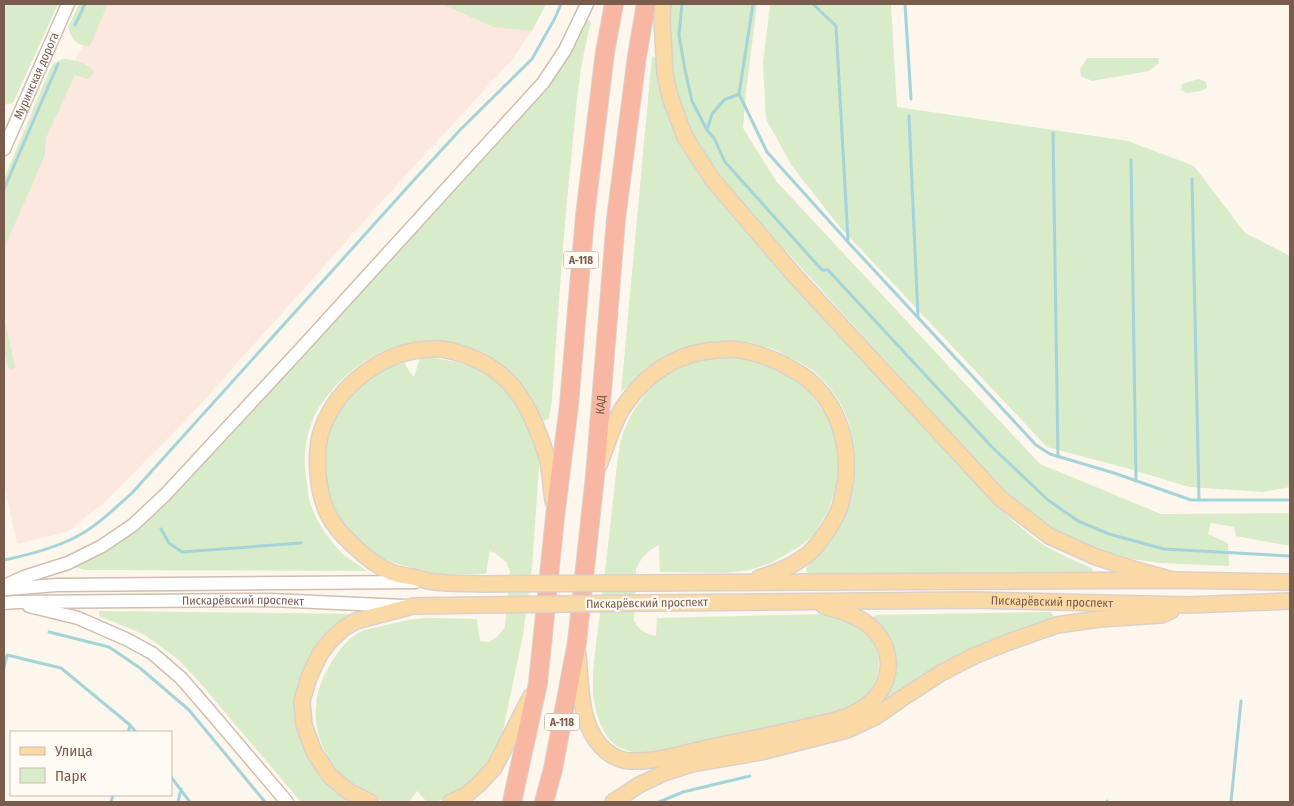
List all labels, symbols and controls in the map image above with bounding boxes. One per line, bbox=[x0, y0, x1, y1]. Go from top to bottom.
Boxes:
street label: Муринская дорога bbox=[11, 30, 62, 121]
road number: А-118 bbox=[564, 252, 598, 268]
street label: КАД bbox=[593, 394, 609, 415]
street label: Пискарёвский проспект bbox=[182, 593, 304, 608]
street label: Пискарёвский проспект bbox=[991, 593, 1113, 610]
street label: Пискарёвский проспект bbox=[586, 595, 708, 611]
road number: А-118 bbox=[544, 714, 580, 730]
legend bbox=[10, 731, 172, 796]
text: Улица bbox=[54, 742, 93, 760]
text: Парк bbox=[55, 767, 86, 785]

